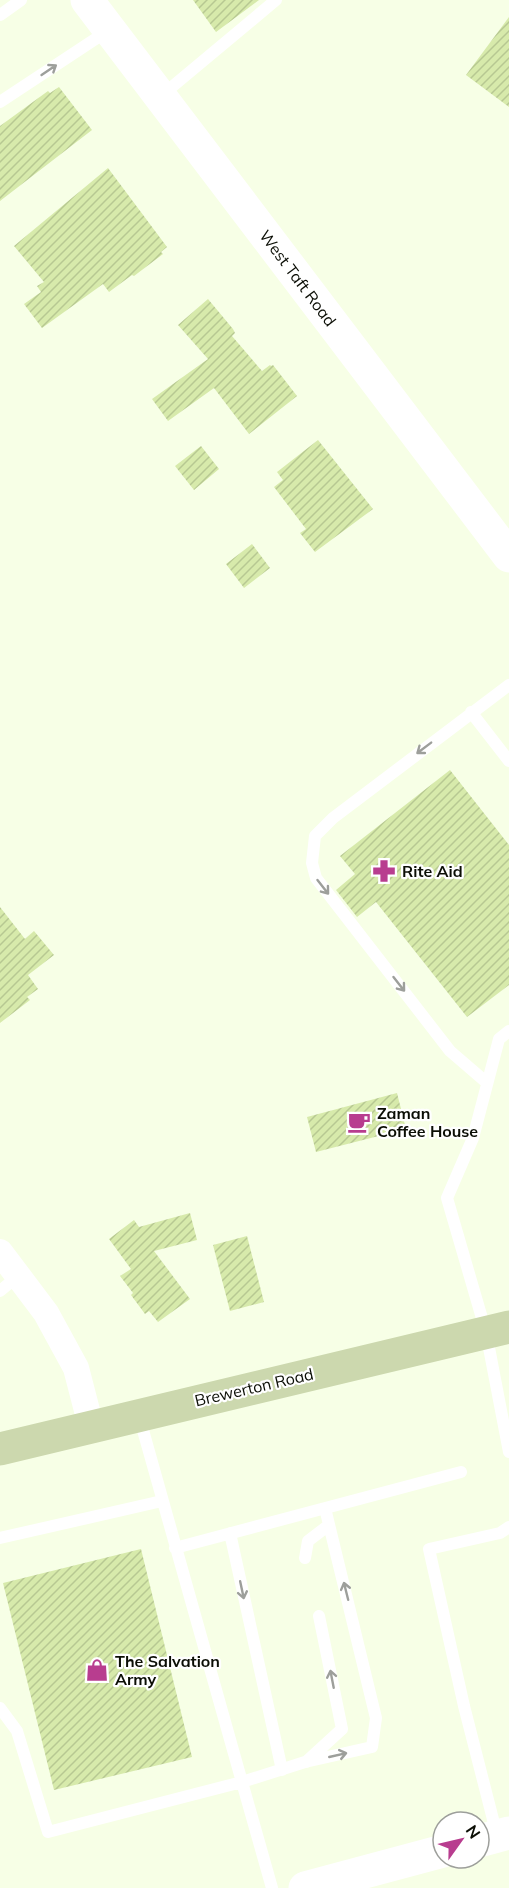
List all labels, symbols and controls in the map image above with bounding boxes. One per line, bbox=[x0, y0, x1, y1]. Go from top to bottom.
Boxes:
one-way arrow bbox=[40, 64, 56, 76]
street label: West Taft Road bbox=[255, 226, 341, 330]
one-way arrow bbox=[417, 741, 433, 754]
pharmacy icon: Rite Aid bbox=[371, 858, 397, 884]
place label: Rite Aid bbox=[402, 861, 463, 881]
one-way arrow bbox=[317, 879, 330, 895]
one-way arrow bbox=[392, 976, 405, 992]
place label: Zaman Coffee House bbox=[377, 1103, 478, 1141]
cafe icon: Zaman Coffee House bbox=[346, 1109, 372, 1135]
street label: Brewerton Road bbox=[193, 1364, 315, 1410]
one-way arrow bbox=[237, 1580, 249, 1599]
one-way arrow bbox=[339, 1582, 351, 1601]
place label: The Salvation Army bbox=[115, 1651, 220, 1689]
shop icon: The Salvation Army bbox=[84, 1657, 110, 1683]
one-way arrow bbox=[326, 1670, 337, 1689]
one-way arrow bbox=[328, 1748, 347, 1760]
north arrow bbox=[431, 1810, 491, 1870]
text: N bbox=[462, 1821, 485, 1842]

